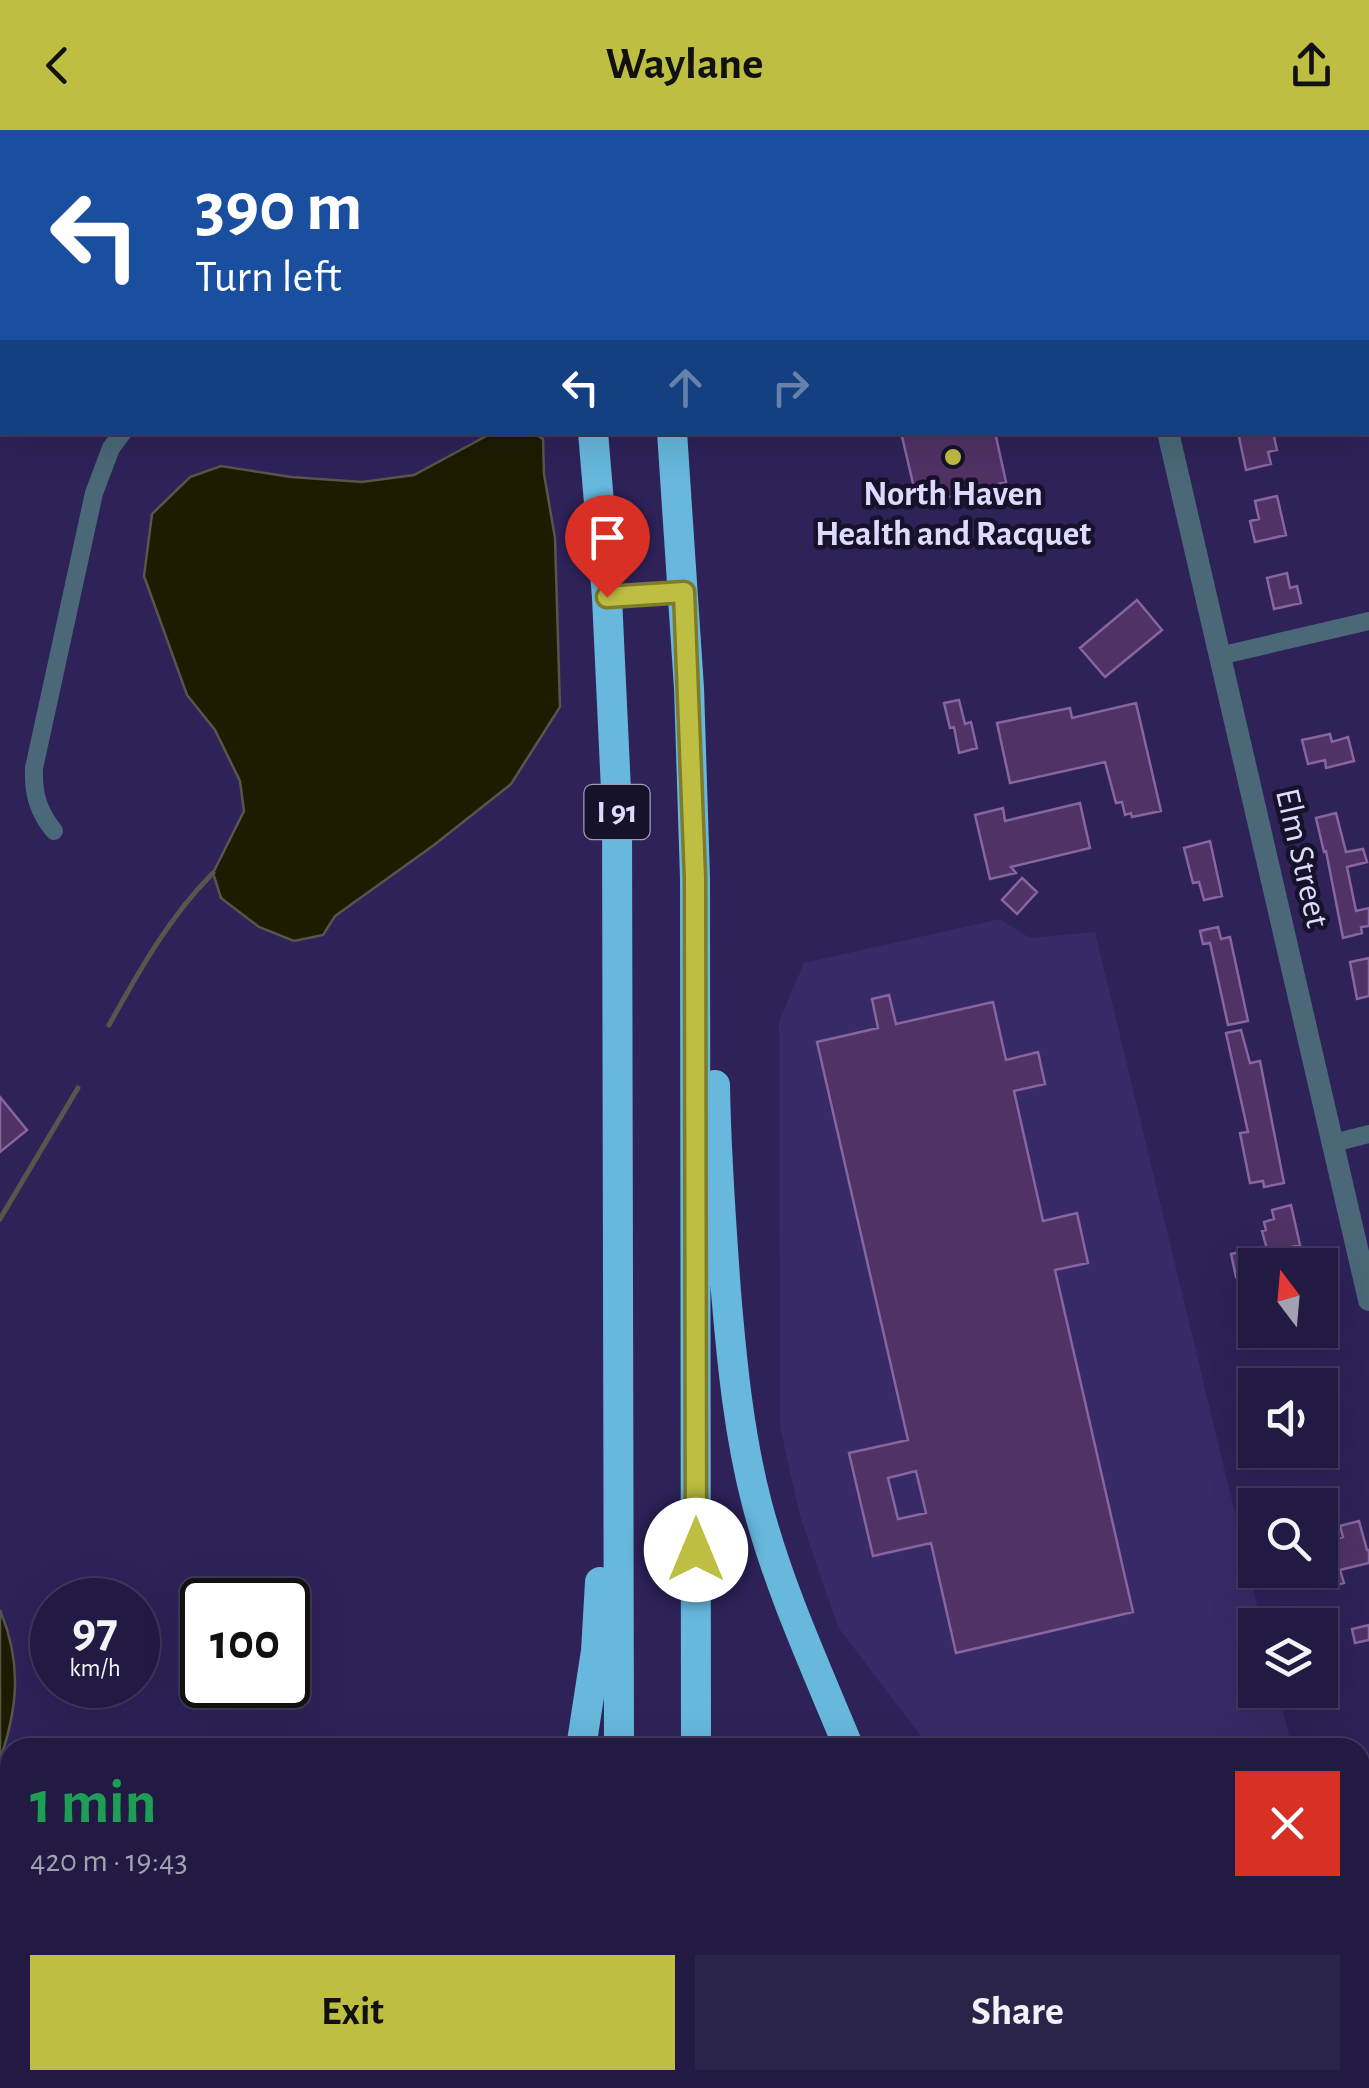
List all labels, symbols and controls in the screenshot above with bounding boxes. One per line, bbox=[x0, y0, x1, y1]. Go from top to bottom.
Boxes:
icon: back bbox=[30, 38, 85, 93]
icon: share bbox=[1284, 38, 1339, 93]
text: Waylane bbox=[606, 42, 763, 87]
icon: left bbox=[30, 170, 160, 300]
text: 390 m bbox=[195, 173, 363, 243]
text: Turn left bbox=[195, 255, 342, 300]
icon: left bbox=[553, 360, 608, 415]
icon: ahead bbox=[658, 360, 713, 415]
icon: right bbox=[763, 360, 818, 415]
marker: North Haven Health and Racquet bbox=[942, 446, 964, 468]
place label: North Haven Health and Racquet bbox=[815, 477, 1091, 552]
pin bbox=[565, 495, 650, 598]
icon: arrive bbox=[580, 510, 635, 565]
road number: I 91 bbox=[584, 785, 650, 839]
street label: Elm Street bbox=[1269, 785, 1335, 931]
north arrow bbox=[1238, 1248, 1338, 1348]
map controls bbox=[1238, 1248, 1338, 1708]
button: sound bbox=[1238, 1368, 1338, 1468]
button: search bbox=[1238, 1488, 1338, 1588]
position arrow bbox=[644, 1498, 748, 1602]
speed limit sign: 100 bbox=[180, 1578, 310, 1708]
text: 97 bbox=[72, 1606, 118, 1656]
button: layers bbox=[1238, 1608, 1338, 1708]
text: km/h bbox=[69, 1656, 121, 1681]
button: close bbox=[1235, 1771, 1340, 1876]
text: 1 min bbox=[30, 1774, 156, 1834]
text: 420 m · 19:43 bbox=[30, 1845, 188, 1877]
button: Exit bbox=[30, 1955, 675, 2070]
button: Share bbox=[695, 1955, 1340, 2070]

